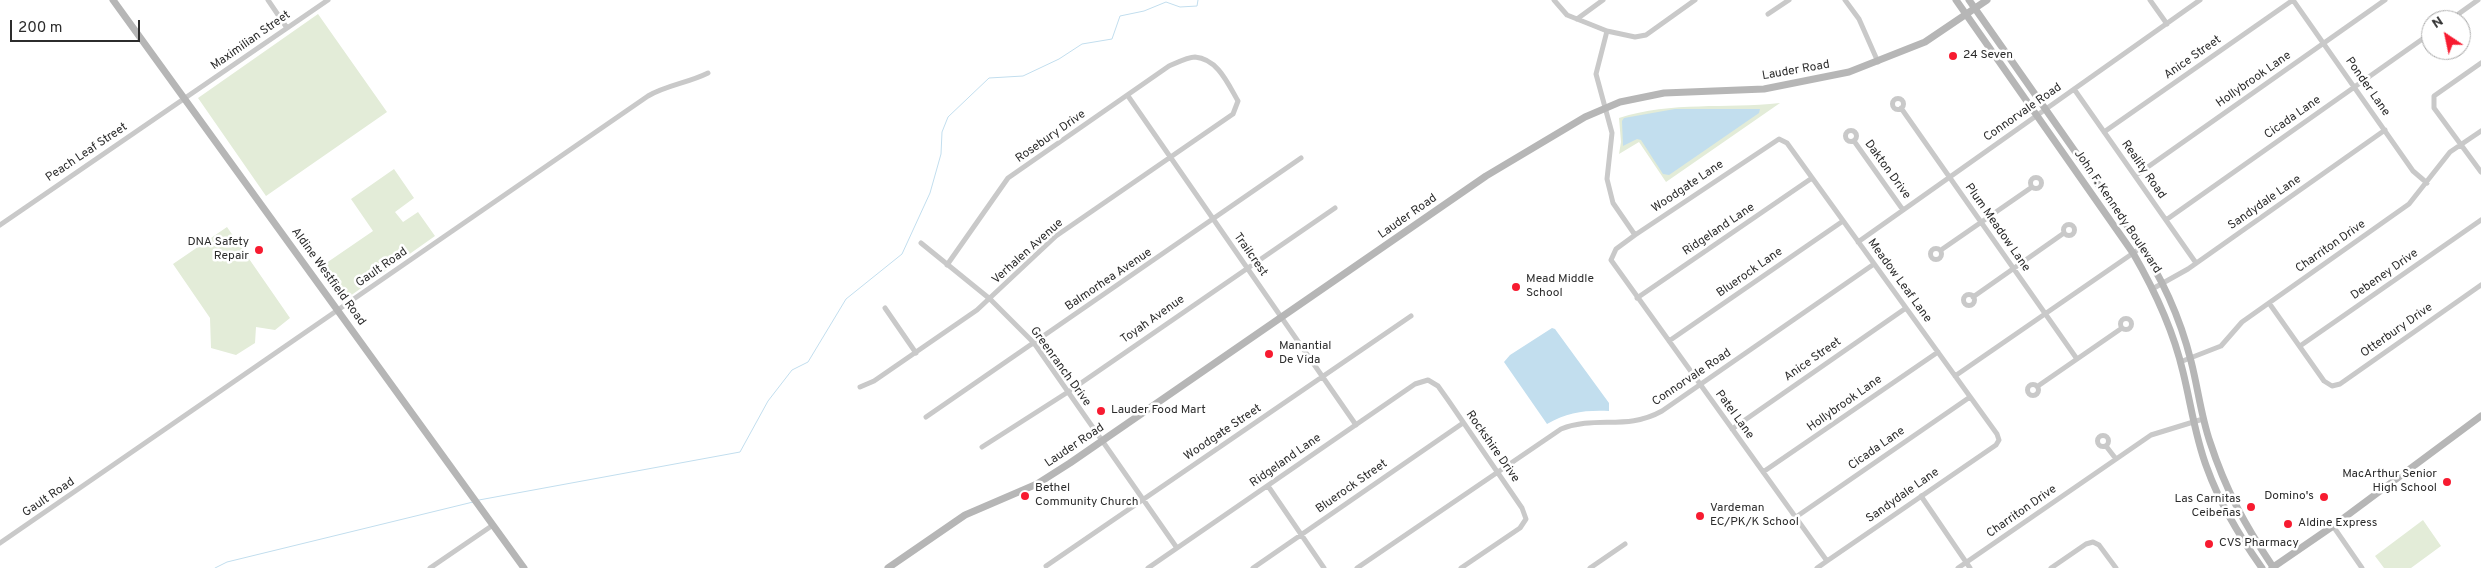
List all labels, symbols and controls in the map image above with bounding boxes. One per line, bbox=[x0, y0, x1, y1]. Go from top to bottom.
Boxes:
street label: Maximilian Street bbox=[209, 8, 293, 74]
scale bar bbox=[12, 10, 142, 42]
north arrow bbox=[2421, 10, 2471, 60]
text: N bbox=[2429, 13, 2447, 33]
text: 200 m bbox=[18, 19, 63, 38]
street label: Anice Street bbox=[2162, 33, 2224, 83]
place label: 24 Seven bbox=[1963, 49, 2013, 63]
street label: Hollybrook Lane bbox=[2214, 49, 2294, 111]
marker: 24 Seven bbox=[1947, 50, 1959, 62]
street label: Ponder Lane bbox=[2341, 55, 2393, 119]
street label: Lauder Road bbox=[1761, 58, 1831, 84]
street label: Connorvale Road bbox=[1981, 81, 2065, 145]
street label: Cicada Lane bbox=[2262, 93, 2324, 143]
street label: Rosebury Drive bbox=[1013, 108, 1089, 166]
street label: Peach Leaf Street bbox=[43, 120, 131, 186]
street label: Dakton Drive bbox=[1861, 138, 1913, 202]
street label: Reality Road bbox=[2118, 138, 2168, 202]
street label: John F. Kennedy Boulevard bbox=[2070, 148, 2164, 276]
street label: Woodgate Lane bbox=[1649, 158, 1727, 216]
street label: Sandydale Lane bbox=[2226, 173, 2304, 233]
street label: Plum Meadow Lane bbox=[1961, 181, 2033, 275]
street label: Lauder Road bbox=[1376, 192, 1440, 242]
street label: Ridgeland Lane bbox=[1680, 201, 1758, 259]
street label: Verhalen Avenue bbox=[990, 216, 1066, 288]
street label: Charriton Drive bbox=[2293, 217, 2369, 277]
street label: Aldine Westfield Road bbox=[288, 225, 368, 329]
street label: Trailcrest bbox=[1230, 231, 1270, 279]
place label: DNA Safety Repair bbox=[187, 236, 249, 264]
street label: Meadow Leaf Lane bbox=[1864, 236, 1934, 326]
marker: DNA Safety Repair bbox=[253, 244, 265, 256]
street label: Gault Road bbox=[353, 245, 411, 291]
street label: Bluerock Lane bbox=[1714, 245, 1786, 301]
street label: Balmorhea Avenue bbox=[1063, 246, 1155, 314]
street label: Debeney Drive bbox=[2349, 247, 2421, 303]
place label: Mead Middle School bbox=[1526, 273, 1594, 301]
marker: Mead Middle School bbox=[1510, 281, 1522, 293]
street label: Toyah Avenue bbox=[1118, 293, 1188, 347]
street label: Otterbury Drive bbox=[2358, 301, 2436, 361]
street label: Greenranch Drive bbox=[1026, 324, 1094, 410]
street label: Anice Street bbox=[1782, 335, 1844, 385]
place label: Manantial De Vida bbox=[1279, 340, 1331, 368]
street label: Connorvale Road bbox=[1650, 346, 1734, 410]
marker: Manantial De Vida bbox=[1263, 348, 1275, 360]
street label: Hollybrook Lane bbox=[1805, 373, 1885, 435]
street label: Patel Lane bbox=[1711, 388, 1757, 442]
street label: Woodgate Street bbox=[1182, 402, 1264, 464]
place label: Lauder Food Mart bbox=[1111, 404, 1206, 418]
marker: Lauder Food Mart bbox=[1095, 405, 1107, 417]
street label: Rockshire Drive bbox=[1462, 408, 1522, 486]
street label: Lauder Road bbox=[1043, 421, 1107, 471]
street label: Cicada Lane bbox=[1846, 424, 1908, 474]
street label: Ridgeland Lane bbox=[1248, 431, 1324, 491]
street label: Bluerock Street bbox=[1314, 457, 1390, 517]
street label: Sandydale Lane bbox=[1864, 466, 1942, 526]
place label: MacArthur Senior High School bbox=[2342, 468, 2437, 496]
street label: Gault Road bbox=[20, 475, 78, 521]
marker: MacArthur Senior High School bbox=[2441, 476, 2453, 488]
place label: Bethel Community Church bbox=[1035, 482, 1139, 510]
street label: Charriton Drive bbox=[1984, 482, 2060, 542]
marker: Bethel Community Church bbox=[1019, 490, 1031, 502]
place label: Domino's bbox=[2264, 490, 2314, 504]
marker: Domino's bbox=[2318, 491, 2330, 503]
place label: Las Carnitas Ceibeñas bbox=[2175, 493, 2241, 521]
marker: Las Carnitas Ceibeñas bbox=[2245, 501, 2257, 513]
place label: Vardeman EC/PK/K School bbox=[1710, 502, 1799, 530]
marker: Vardeman EC/PK/K School bbox=[1694, 510, 1706, 522]
place label: Aldine Express bbox=[2298, 517, 2377, 531]
marker: Aldine Express bbox=[2282, 518, 2294, 530]
place label: CVS Pharmacy bbox=[2219, 537, 2299, 551]
marker: CVS Pharmacy bbox=[2203, 538, 2215, 550]

